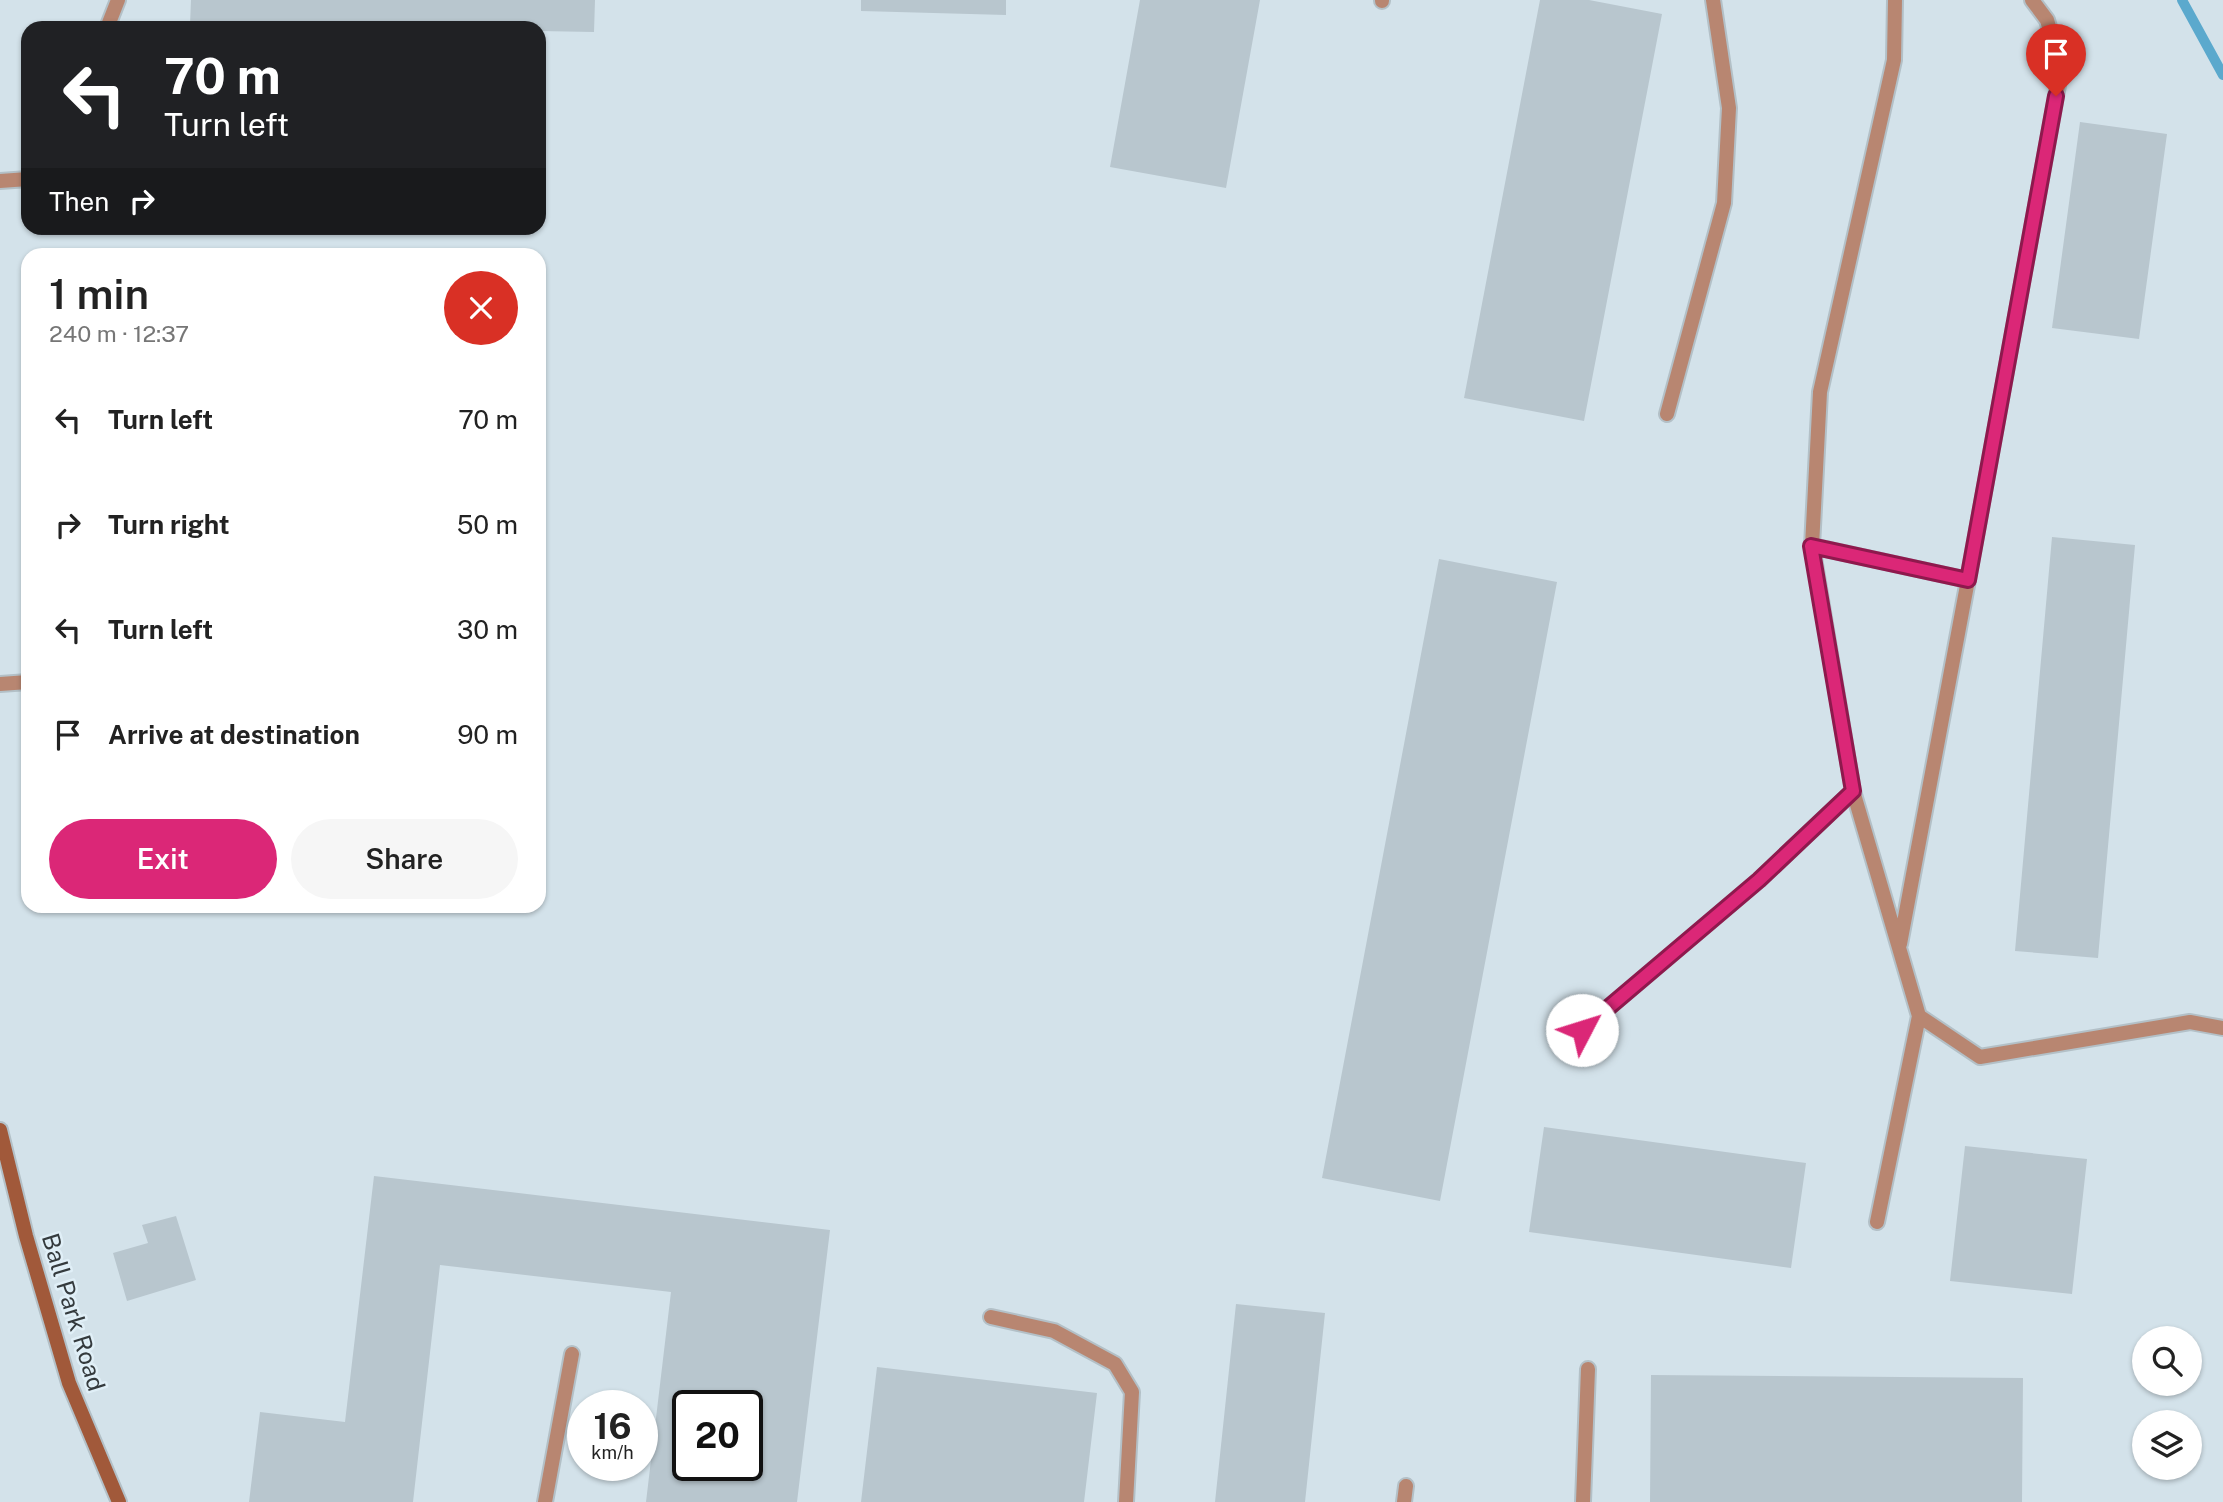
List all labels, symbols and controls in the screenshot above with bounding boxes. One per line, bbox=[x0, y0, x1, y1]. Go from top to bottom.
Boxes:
pin bbox=[2026, 24, 2086, 96]
icon: arrive bbox=[2037, 35, 2075, 73]
text: 70 m bbox=[164, 47, 281, 105]
icon: left bbox=[49, 49, 140, 140]
text: Turn left bbox=[164, 106, 289, 143]
icon: right bbox=[123, 182, 161, 220]
text: Then bbox=[49, 186, 109, 217]
text: 1 min bbox=[49, 269, 149, 318]
button: close bbox=[444, 271, 518, 345]
text: 240 m · 12:37 bbox=[49, 320, 189, 347]
icon: left bbox=[49, 401, 87, 439]
text: Turn left bbox=[108, 404, 213, 435]
text: 70 m bbox=[458, 404, 518, 435]
icon: right bbox=[49, 506, 87, 544]
text: Turn right bbox=[108, 509, 230, 540]
text: 50 m bbox=[457, 509, 518, 540]
icon: left bbox=[49, 611, 87, 649]
text: Turn left bbox=[108, 614, 213, 645]
text: 30 m bbox=[457, 614, 518, 645]
icon: arrive bbox=[49, 716, 87, 754]
text: Arrive at destination bbox=[108, 719, 360, 750]
text: 90 m bbox=[457, 719, 518, 750]
button: Exit bbox=[49, 819, 277, 899]
button: Share bbox=[291, 819, 518, 899]
position arrow bbox=[1545, 993, 1619, 1067]
street label: Ball Park Road bbox=[37, 1230, 111, 1394]
map controls bbox=[2132, 1326, 2202, 1480]
button: search bbox=[2132, 1326, 2202, 1396]
speed limit sign: 20 bbox=[672, 1390, 763, 1481]
text: 16 bbox=[593, 1406, 632, 1447]
button: layers bbox=[2132, 1410, 2202, 1480]
text: km/h bbox=[591, 1442, 634, 1463]

